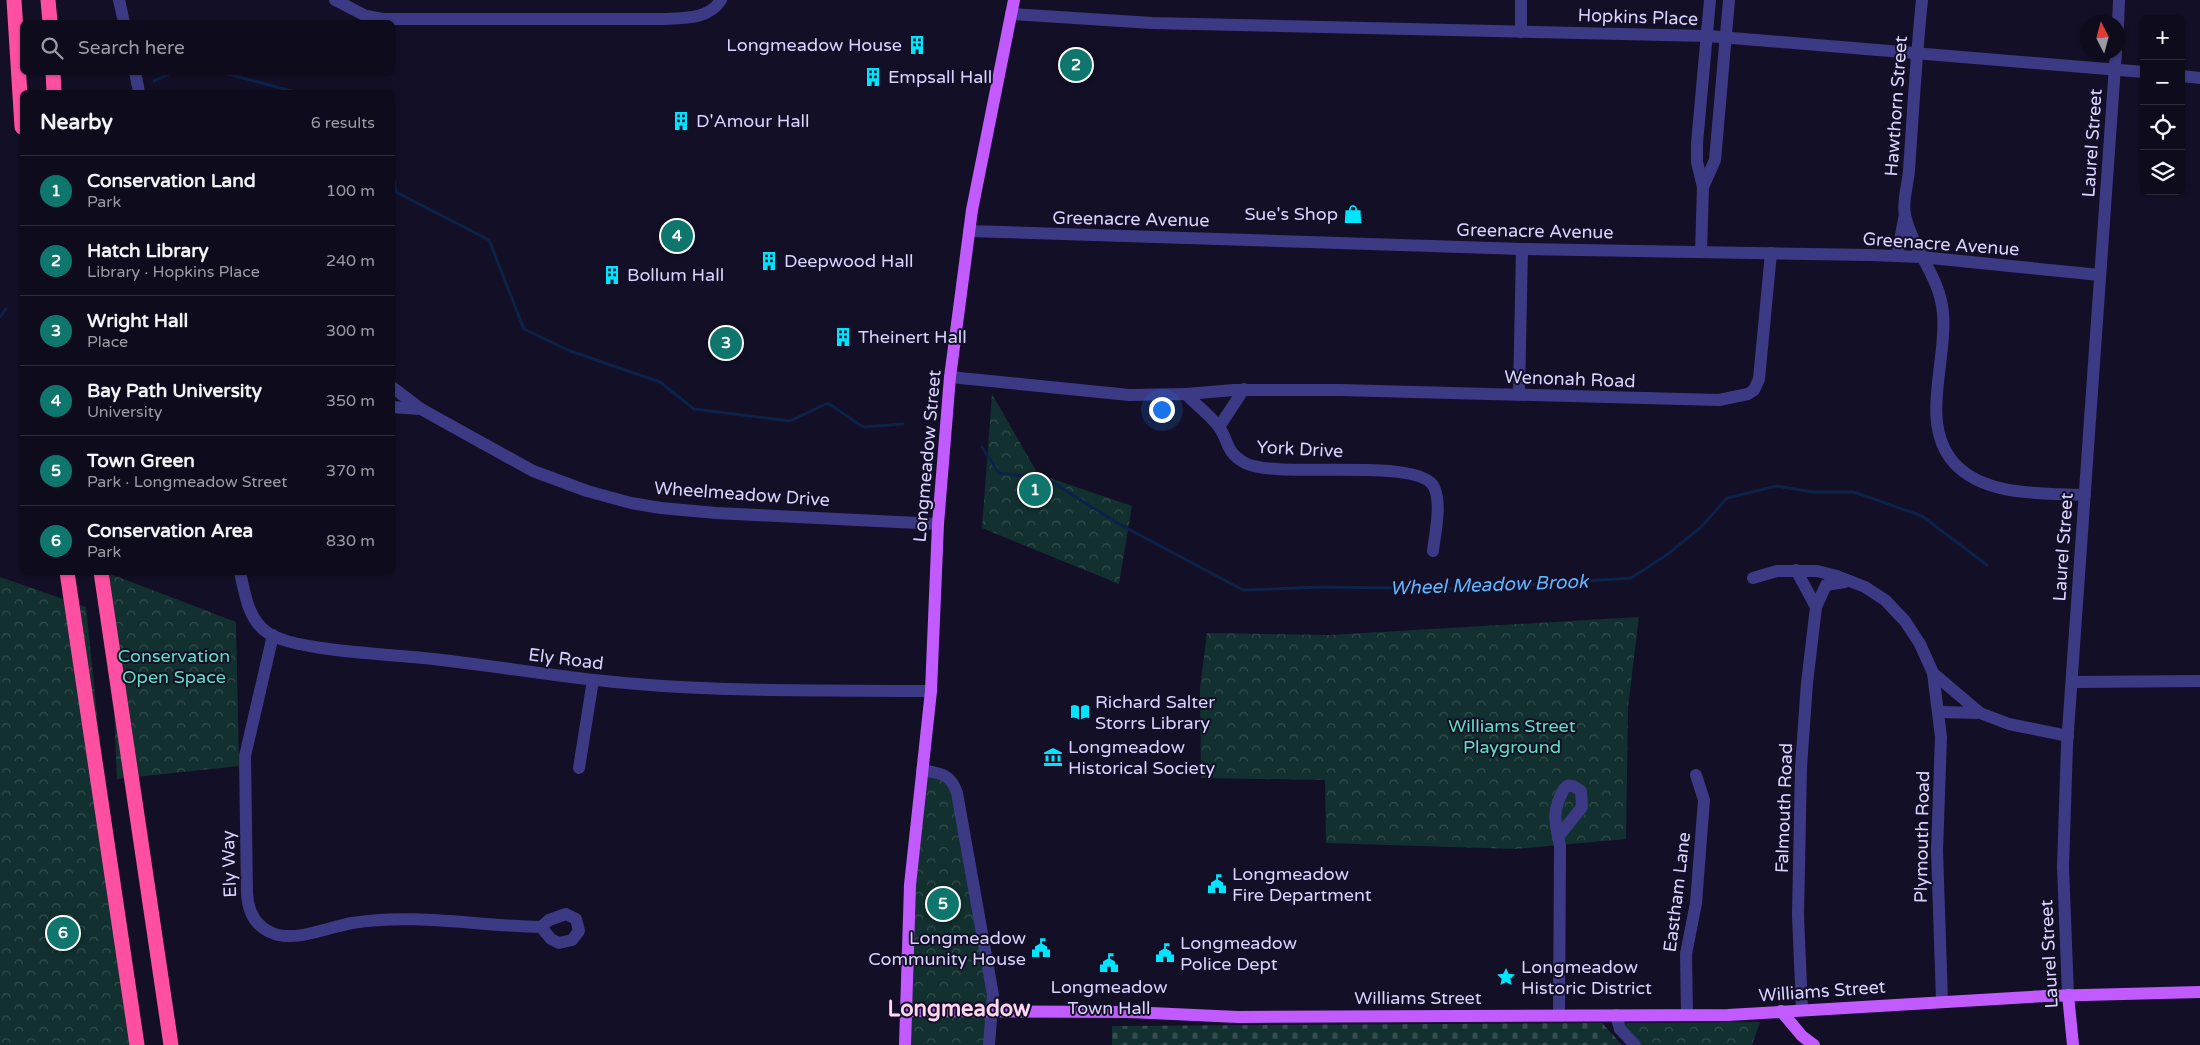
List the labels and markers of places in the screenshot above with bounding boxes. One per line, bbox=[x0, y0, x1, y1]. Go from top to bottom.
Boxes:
place label: Longmeadow House bbox=[726, 34, 902, 56]
building icon: Longmeadow House bbox=[906, 34, 928, 56]
pin: 2 bbox=[1060, 46, 1092, 84]
building icon: Empsall Hall bbox=[862, 66, 884, 88]
place label: Empsall Hall bbox=[888, 66, 992, 88]
building icon: D'Amour Hall bbox=[670, 110, 692, 132]
place label: D'Amour Hall bbox=[696, 110, 810, 132]
place label: Sue's Shop bbox=[1244, 203, 1338, 225]
shop icon: Sue's Shop bbox=[1342, 203, 1364, 225]
pin: 4 bbox=[661, 217, 693, 255]
building icon: Deepwood Hall bbox=[758, 250, 780, 272]
place label: Deepwood Hall bbox=[784, 250, 914, 272]
building icon: Bollum Hall bbox=[601, 264, 623, 286]
place label: Bollum Hall bbox=[627, 264, 724, 286]
pin: 3 bbox=[710, 324, 742, 362]
building icon: Theinert Hall bbox=[832, 326, 854, 348]
place label: Theinert Hall bbox=[858, 326, 967, 348]
pin: 1 bbox=[1019, 471, 1051, 509]
place label: Richard Salter Storrs Library bbox=[1095, 691, 1215, 734]
library icon: Richard Salter Storrs Library bbox=[1069, 701, 1091, 723]
place label: Longmeadow Historical Society bbox=[1068, 736, 1215, 779]
museum icon: Longmeadow Historical Society bbox=[1042, 746, 1064, 768]
place label: Longmeadow Fire Department bbox=[1232, 863, 1372, 906]
public building icon: Longmeadow Fire Department bbox=[1206, 873, 1228, 895]
pin: 5 bbox=[927, 885, 959, 923]
pin: 6 bbox=[47, 914, 79, 952]
place label: Longmeadow Community House bbox=[868, 927, 1026, 970]
place label: Longmeadow Police Dept bbox=[1180, 932, 1297, 975]
public building icon: Longmeadow Community House bbox=[1030, 937, 1052, 959]
public building icon: Longmeadow Police Dept bbox=[1154, 942, 1176, 964]
public building icon: Longmeadow Town Hall bbox=[1098, 952, 1120, 974]
place label: Longmeadow Historic District bbox=[1521, 956, 1652, 999]
place icon: Longmeadow Historic District bbox=[1495, 966, 1517, 988]
place label: Longmeadow Town Hall bbox=[1051, 976, 1167, 1019]

